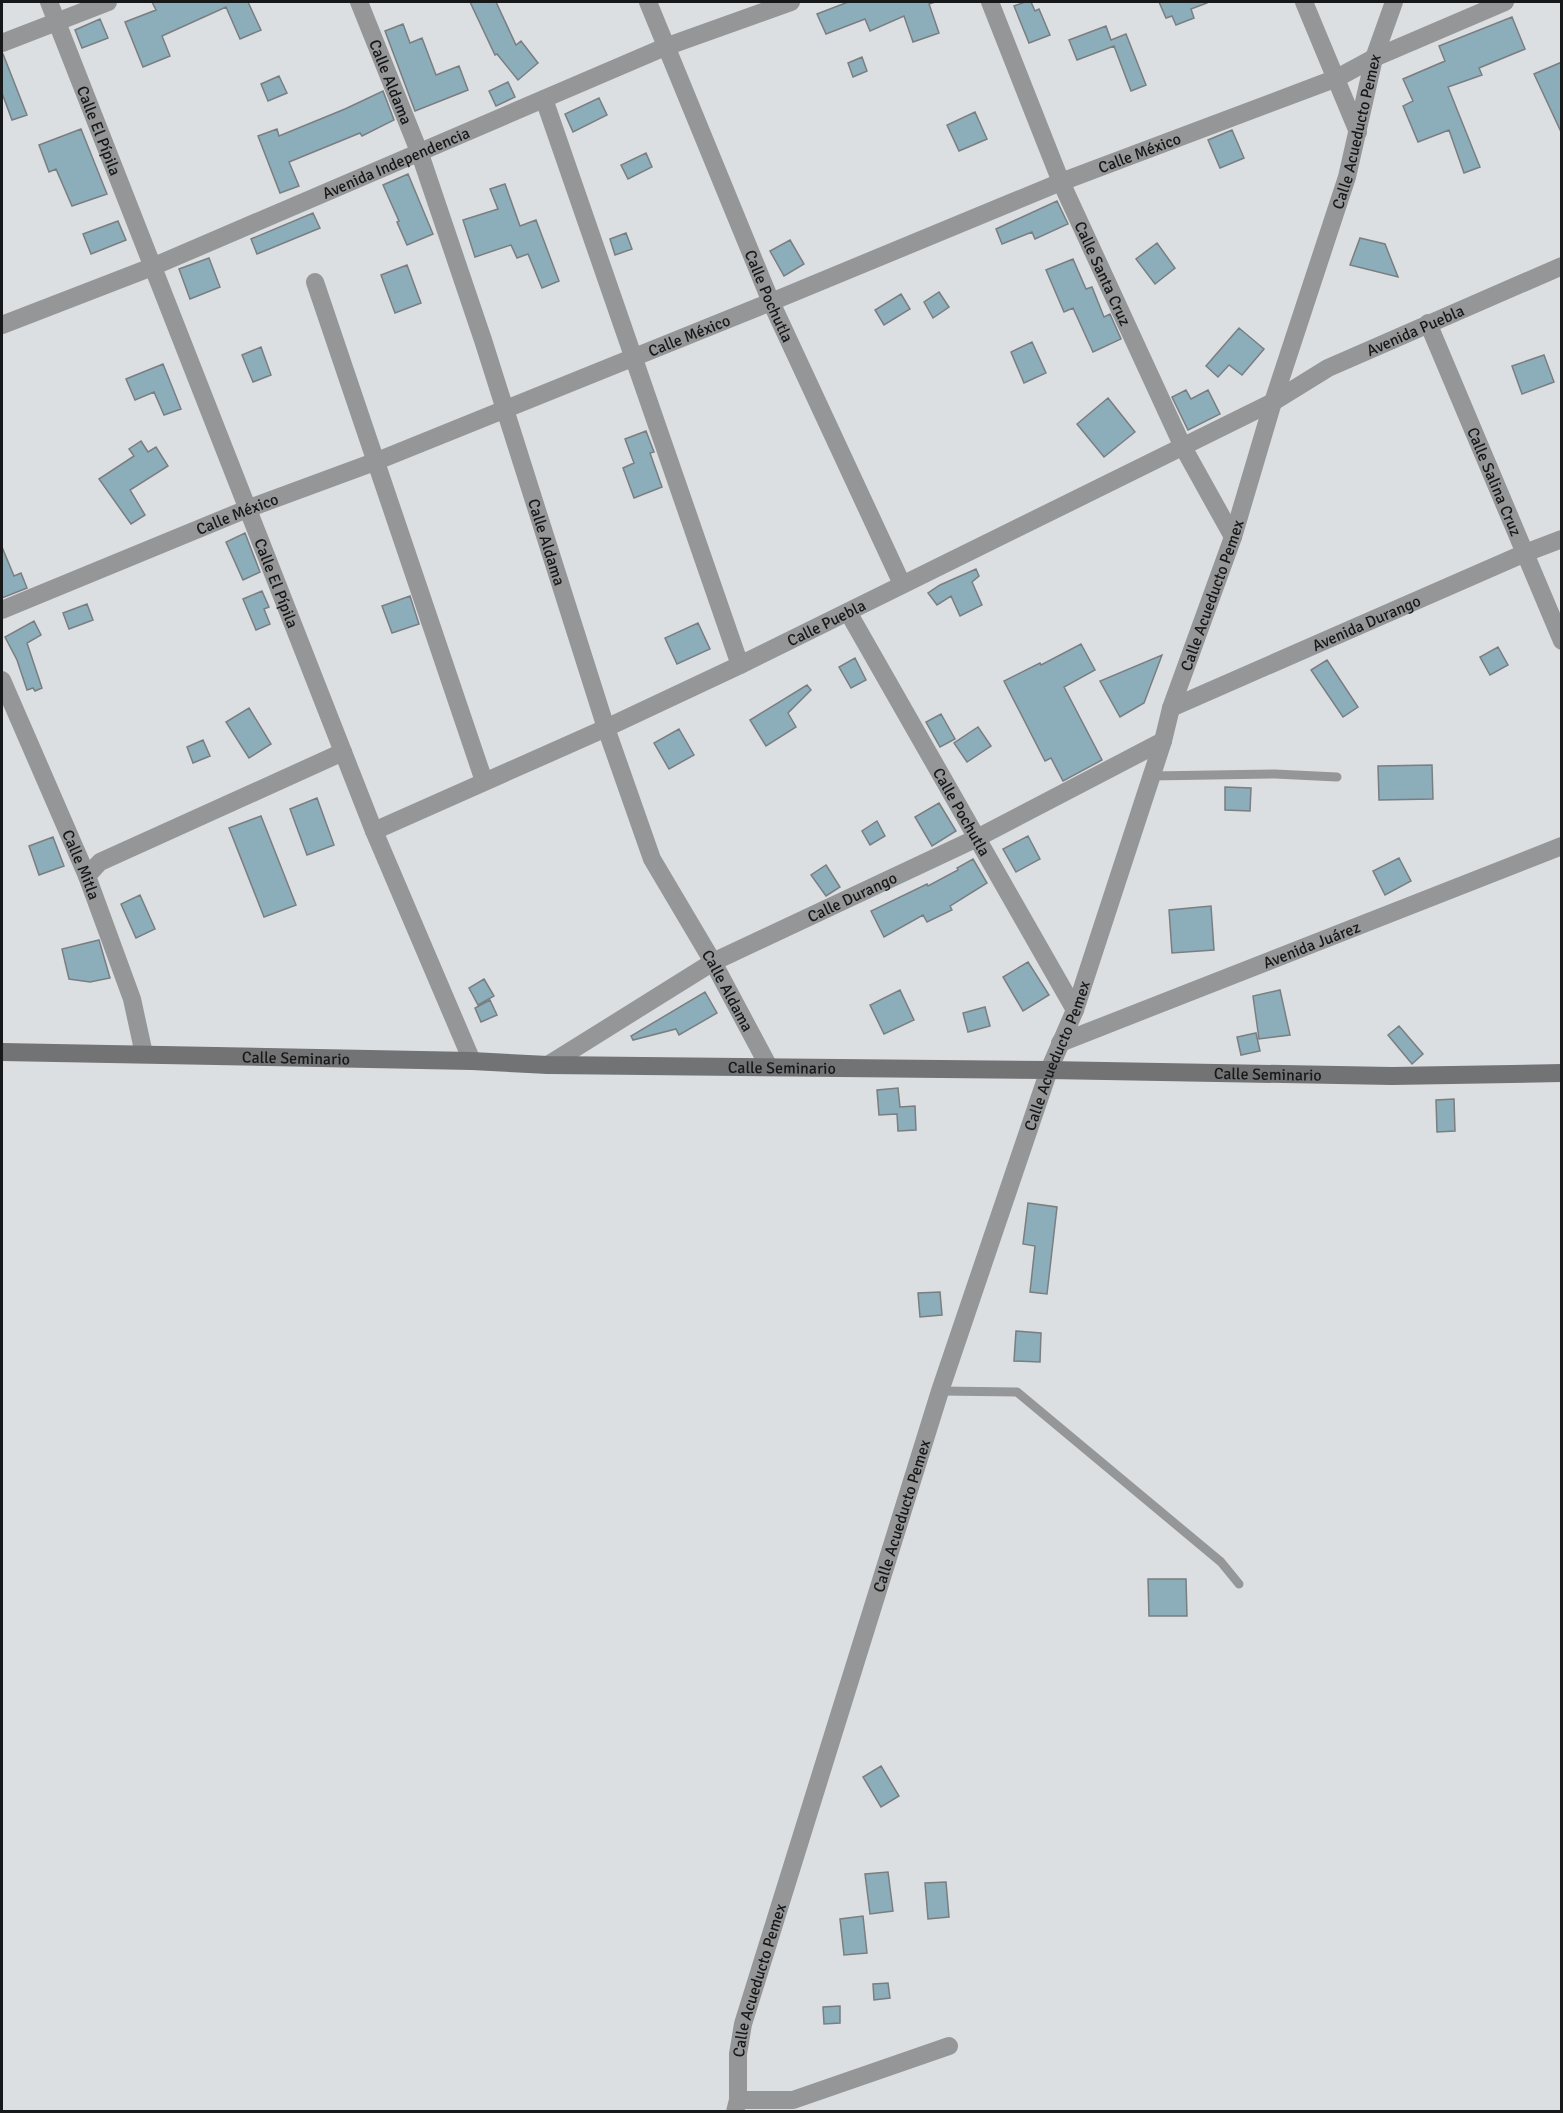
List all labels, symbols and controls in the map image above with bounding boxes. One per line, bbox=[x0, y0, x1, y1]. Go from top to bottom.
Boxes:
street label: Calle Aldama bbox=[364, 37, 416, 128]
street label: Calle Acueducto Pemex bbox=[1328, 51, 1386, 212]
street label: Calle El Pípila bbox=[72, 83, 125, 179]
street label: Avenida Independencia bbox=[319, 123, 473, 204]
street label: Calle México bbox=[1096, 129, 1184, 178]
street label: Calle Santa Cruz bbox=[1069, 218, 1135, 329]
street label: Calle Pochutla bbox=[740, 247, 797, 346]
street label: Avenida Puebla bbox=[1364, 301, 1468, 361]
street label: Calle México bbox=[645, 311, 733, 362]
street label: Calle Salina Cruz bbox=[1462, 424, 1526, 539]
street label: Calle México bbox=[193, 489, 281, 540]
street label: Calle Aldama bbox=[523, 496, 569, 588]
street label: Calle Acueducto Pemex bbox=[1176, 517, 1249, 674]
street label: Calle El Pípila bbox=[249, 536, 302, 631]
street label: Avenida Durango bbox=[1309, 591, 1424, 656]
street label: Calle Puebla bbox=[784, 596, 869, 651]
street label: Calle Pochutla bbox=[928, 764, 994, 860]
street label: Calle Mitla bbox=[57, 827, 104, 903]
street label: Calle Durango bbox=[804, 868, 900, 927]
street label: Avenida Juárez bbox=[1260, 917, 1363, 973]
street label: Calle Aldama bbox=[697, 946, 757, 1035]
street label: Calle Acueducto Pemex bbox=[1020, 978, 1095, 1133]
street label: Calle Seminario bbox=[242, 1048, 350, 1070]
street label: Calle Seminario bbox=[728, 1058, 836, 1079]
street label: Calle Seminario bbox=[1214, 1064, 1322, 1086]
street label: Calle Acueducto Pemex bbox=[869, 1437, 935, 1595]
street label: Calle Acueducto Pemex bbox=[729, 1901, 791, 2059]

